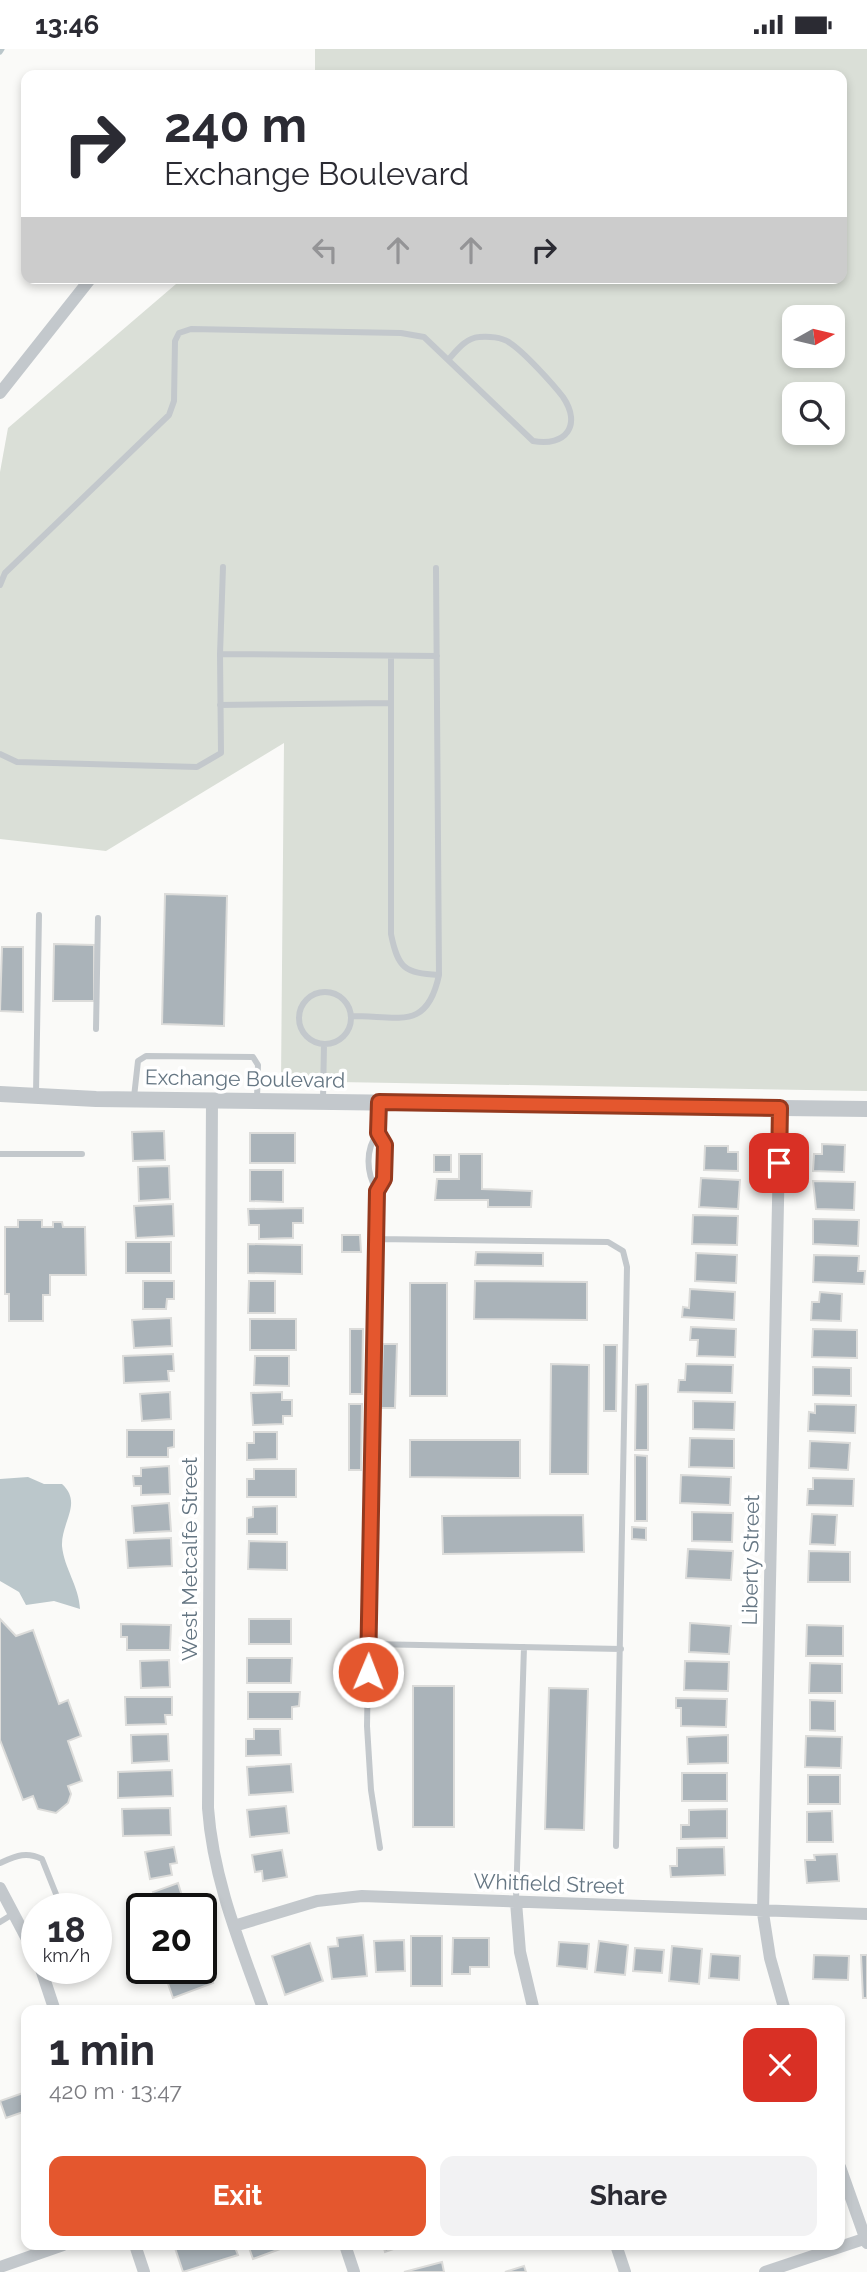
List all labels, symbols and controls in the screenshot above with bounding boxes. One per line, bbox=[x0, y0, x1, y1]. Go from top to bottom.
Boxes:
text: 13:46 bbox=[35, 10, 99, 40]
text: 240 m bbox=[164, 96, 307, 153]
icon: right bbox=[49, 98, 140, 189]
text: Exchange Boulevard bbox=[164, 155, 469, 192]
icon: left bbox=[306, 231, 344, 269]
icon: ahead bbox=[379, 231, 417, 269]
icon: ahead bbox=[452, 231, 490, 269]
icon: right bbox=[525, 231, 563, 269]
north arrow bbox=[782, 305, 845, 367]
map controls bbox=[782, 305, 845, 445]
button: search bbox=[782, 382, 845, 445]
street label: Exchange Boulevard bbox=[145, 1064, 345, 1093]
pin bbox=[749, 1133, 809, 1193]
icon: arrive bbox=[760, 1144, 798, 1182]
street label: West Metcalfe Street bbox=[177, 1457, 202, 1661]
street label: Liberty Street bbox=[737, 1494, 764, 1626]
position arrow bbox=[331, 1635, 405, 1709]
street label: Whitfield Street bbox=[473, 1868, 625, 1899]
speed limit sign: 20 bbox=[126, 1893, 217, 1984]
text: 18 bbox=[47, 1909, 86, 1950]
text: km/h bbox=[43, 1945, 90, 1966]
text: 1 min bbox=[49, 2026, 155, 2075]
button: close bbox=[743, 2028, 817, 2102]
text: 420 m · 13:47 bbox=[49, 2077, 182, 2104]
button: Exit bbox=[49, 2156, 426, 2236]
button: Share bbox=[440, 2156, 817, 2236]

